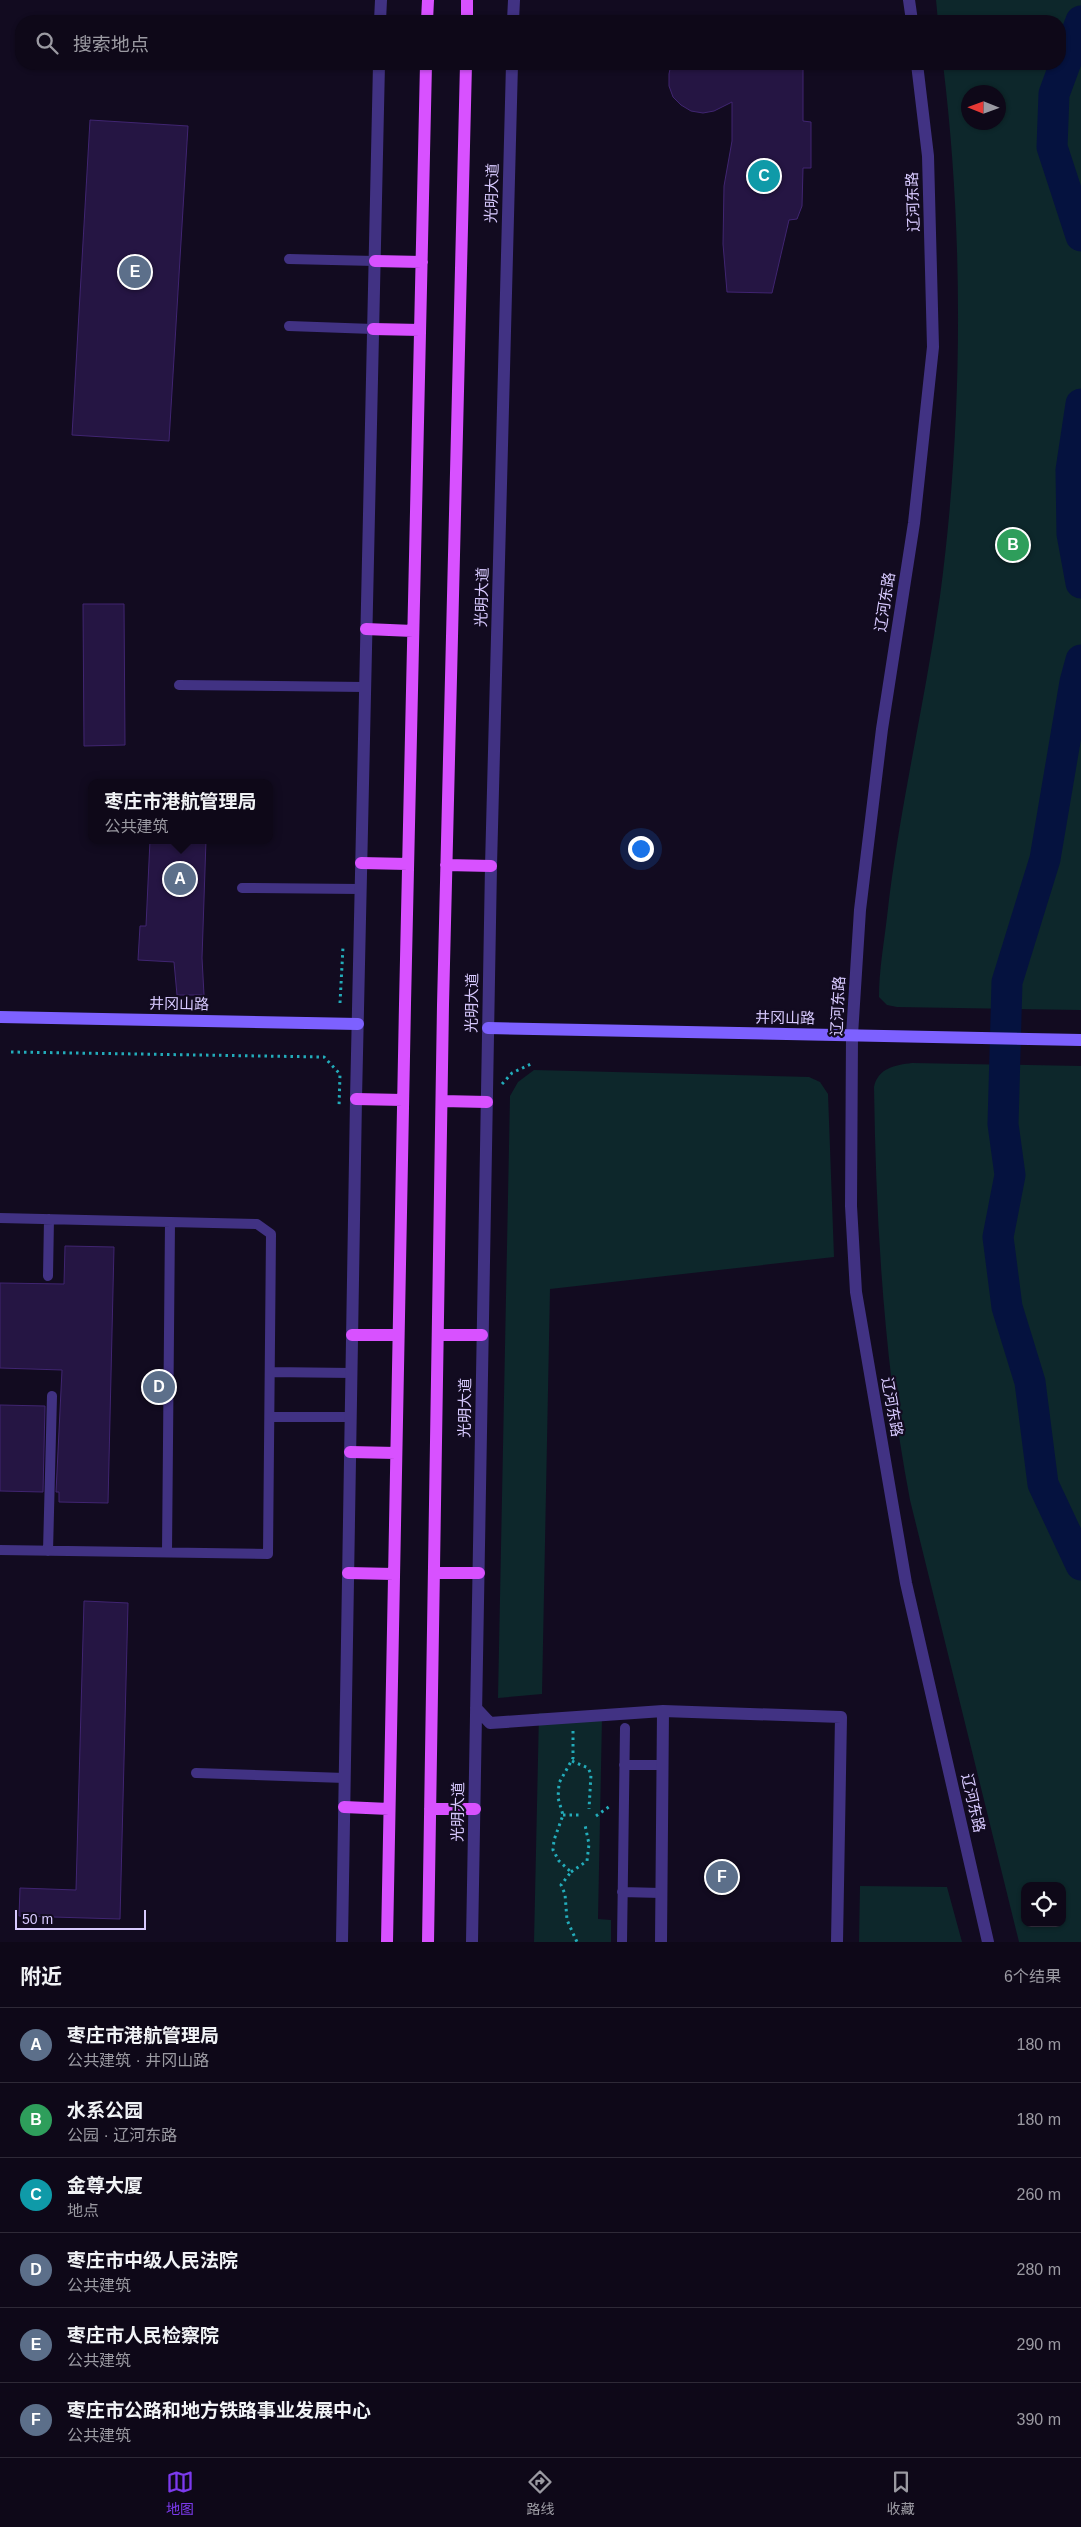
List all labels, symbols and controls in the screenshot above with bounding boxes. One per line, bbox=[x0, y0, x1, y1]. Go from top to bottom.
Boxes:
search box bbox=[15, 15, 1066, 70]
icon: search bbox=[33, 29, 61, 57]
text: 搜索地点 bbox=[73, 34, 149, 55]
north arrow bbox=[961, 85, 1006, 130]
pin: C bbox=[748, 157, 780, 195]
street label: 光明大道 bbox=[482, 163, 501, 223]
street label: 辽河东路 bbox=[903, 172, 922, 232]
pin: E bbox=[119, 253, 151, 291]
pin: B bbox=[997, 526, 1029, 564]
street label: 光明大道 bbox=[472, 567, 491, 627]
street label: 辽河东路 bbox=[871, 571, 898, 633]
popup bbox=[88, 779, 273, 844]
text: 枣庄市港航管理局 bbox=[104, 791, 257, 812]
text: 公共建筑 bbox=[104, 818, 169, 835]
your location bbox=[628, 836, 654, 862]
pin: A bbox=[164, 860, 196, 898]
street label: 光明大道 bbox=[462, 973, 481, 1033]
street label: 辽河东路 bbox=[827, 976, 848, 1036]
street label: 井冈山路 bbox=[149, 994, 209, 1013]
street label: 井冈山路 bbox=[755, 1008, 815, 1027]
pin: D bbox=[143, 1368, 175, 1406]
street label: 辽河东路 bbox=[879, 1376, 906, 1438]
street label: 光明大道 bbox=[455, 1378, 474, 1438]
street label: 辽河东路 bbox=[958, 1772, 989, 1834]
street label: 光明大道 bbox=[448, 1782, 467, 1842]
pin: F bbox=[706, 1858, 738, 1896]
map controls bbox=[1021, 1882, 1066, 1927]
button: locate bbox=[1021, 1882, 1066, 1927]
scale bar bbox=[15, 1907, 146, 1930]
text: 50 m bbox=[22, 1911, 53, 1927]
text: 附近 bbox=[20, 1965, 62, 1988]
text: 6个结果 bbox=[1004, 1968, 1061, 1985]
text: 枣庄市港航管理局 bbox=[67, 2025, 219, 2046]
text: A bbox=[30, 2036, 42, 2053]
text: 180 m bbox=[1017, 2036, 1061, 2053]
text: 公共建筑 · 井冈山路 bbox=[67, 2052, 209, 2069]
text: 水系公园 bbox=[67, 2100, 143, 2121]
text: B bbox=[30, 2111, 42, 2128]
text: 180 m bbox=[1017, 2111, 1061, 2128]
text: 公园 · 辽河东路 bbox=[67, 2127, 177, 2144]
text: 金尊大厦 bbox=[67, 2175, 143, 2196]
text: C bbox=[30, 2186, 42, 2203]
text: 260 m bbox=[1017, 2186, 1061, 2203]
text: 地点 bbox=[67, 2202, 99, 2219]
text: 枣庄市中级人民法院 bbox=[67, 2250, 238, 2271]
text: D bbox=[30, 2261, 42, 2278]
text: 280 m bbox=[1017, 2261, 1061, 2278]
text: 公共建筑 bbox=[67, 2277, 131, 2294]
text: 枣庄市人民检察院 bbox=[67, 2325, 219, 2346]
text: E bbox=[31, 2336, 41, 2353]
text: 290 m bbox=[1017, 2336, 1061, 2353]
text: 公共建筑 bbox=[67, 2352, 131, 2369]
text: 枣庄市公路和地方铁路事业发展中心 bbox=[67, 2400, 371, 2421]
text: F bbox=[31, 2411, 41, 2428]
text: 390 m bbox=[1017, 2411, 1061, 2428]
text: 公共建筑 bbox=[67, 2427, 131, 2444]
tab: 地图 bbox=[166, 2468, 194, 2518]
tab: 路线 bbox=[526, 2468, 554, 2518]
tab: 收藏 bbox=[887, 2468, 915, 2518]

